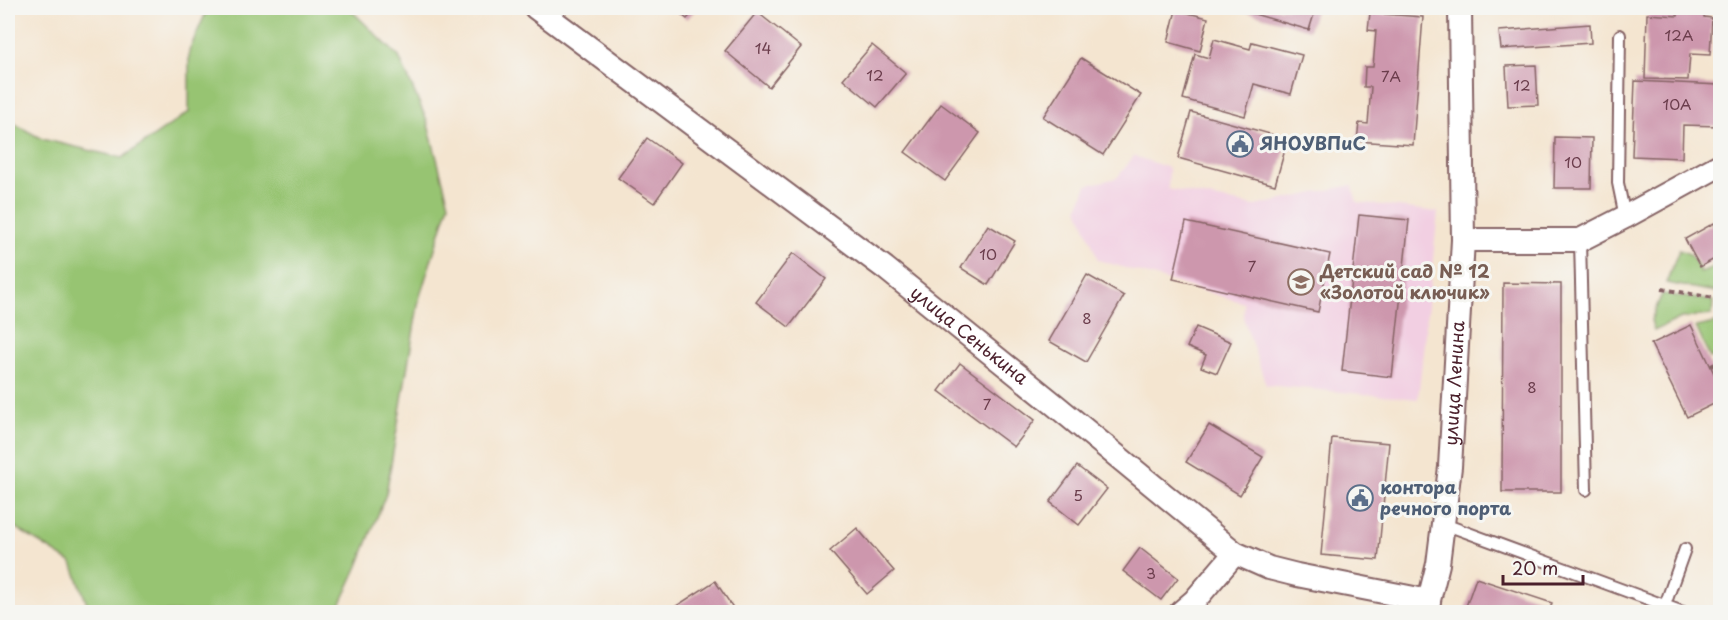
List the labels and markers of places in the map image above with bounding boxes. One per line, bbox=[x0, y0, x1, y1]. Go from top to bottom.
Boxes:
public building icon: ЯНОУВПиС bbox=[1225, 129, 1255, 159]
place label: ЯНОУВПиС bbox=[1259, 129, 1366, 156]
place label: Детский сад № 12 «Золотой ключик» bbox=[1319, 257, 1490, 305]
school or university icon: Детский сад № 12 «Золотой ключик» bbox=[1286, 267, 1316, 297]
place label: контора речного порта bbox=[1380, 473, 1512, 521]
public building icon: контора речного порта bbox=[1345, 483, 1375, 513]

